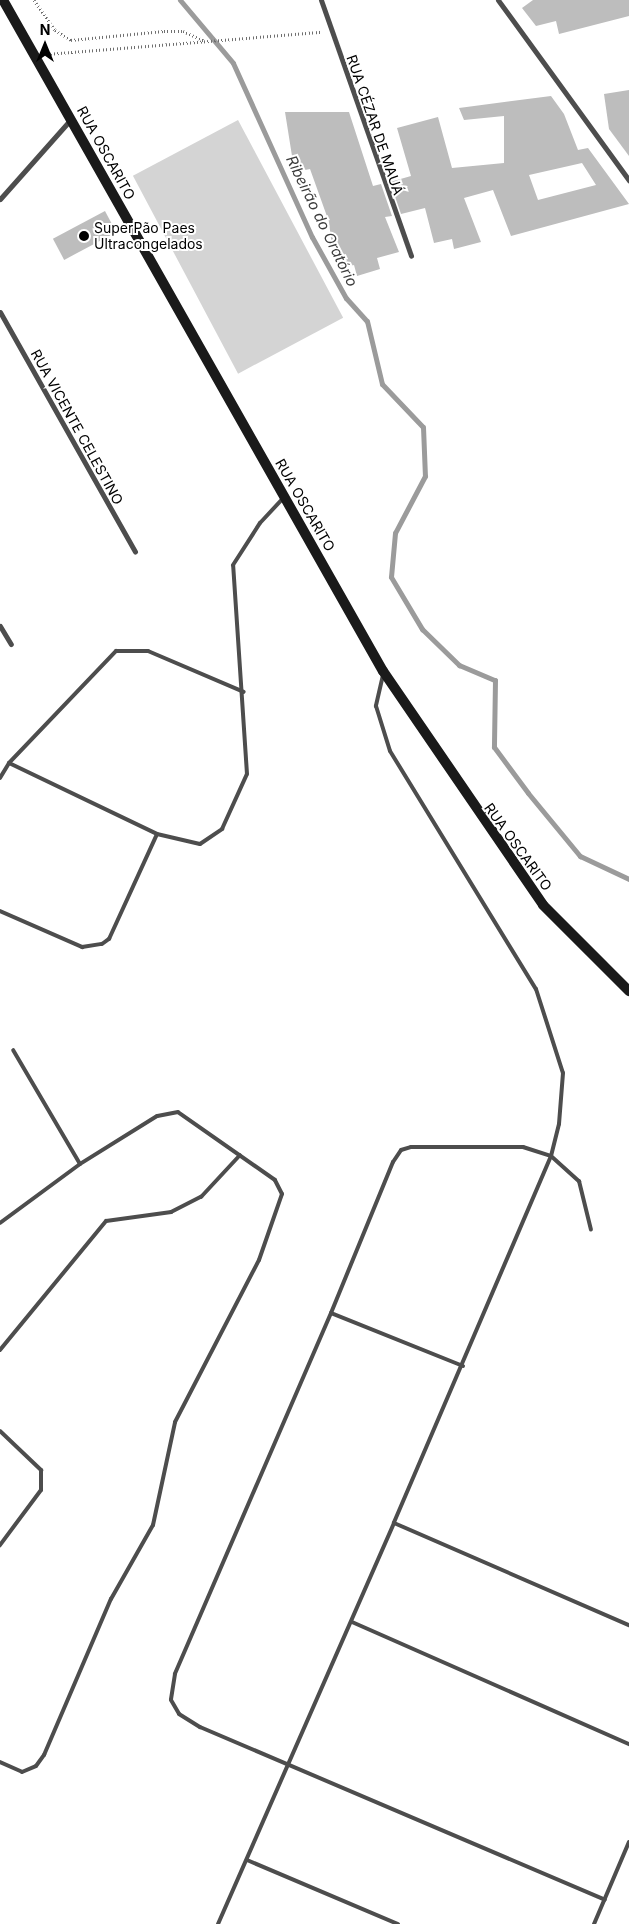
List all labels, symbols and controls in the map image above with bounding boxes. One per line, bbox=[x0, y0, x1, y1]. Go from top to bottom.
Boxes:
north arrow bbox=[20, 20, 70, 70]
text: N bbox=[40, 21, 50, 38]
street label: RUA CÉZAR DE MAUÁ bbox=[343, 53, 407, 197]
street label: RUA OSCARITO bbox=[73, 103, 139, 203]
water label: Ribeirão do Oratório bbox=[282, 153, 362, 289]
place label: SuperPão Paes Ultracongelados bbox=[94, 220, 203, 252]
marker: SuperPão Paes Ultracongelados bbox=[78, 230, 90, 242]
street label: RUA VICENTE CELESTINO bbox=[27, 347, 127, 507]
street label: RUA OSCARITO bbox=[272, 456, 338, 554]
street label: RUA OSCARITO bbox=[481, 800, 555, 894]

